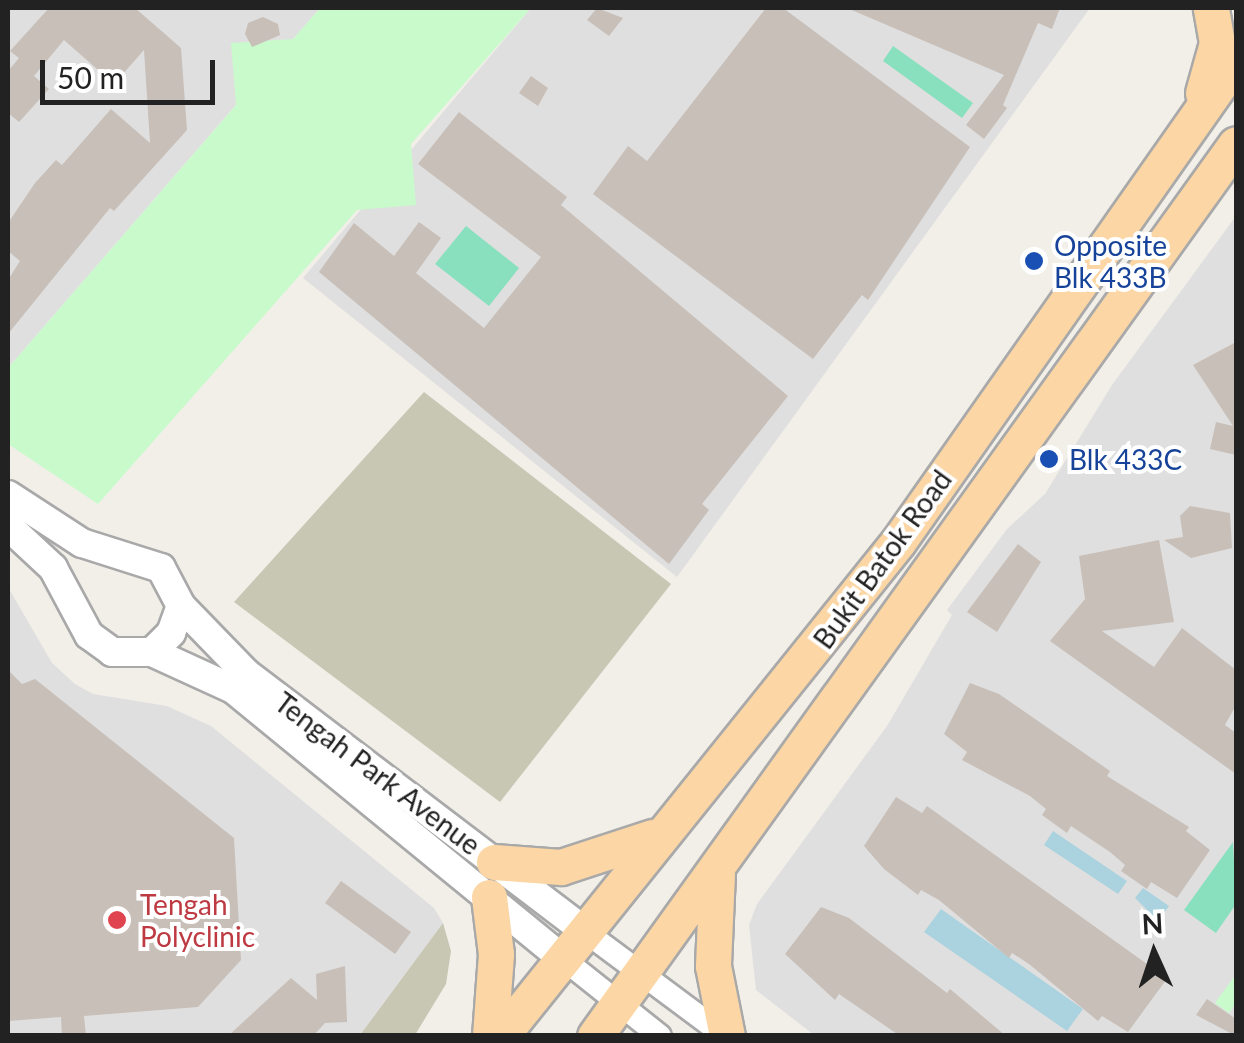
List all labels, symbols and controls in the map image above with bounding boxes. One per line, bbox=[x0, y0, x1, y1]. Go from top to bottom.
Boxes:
scale bar bbox=[45, 40, 220, 102]
text: 50 m bbox=[57, 59, 124, 95]
place label: Opposite Blk 433B bbox=[1054, 228, 1167, 294]
marker: Opposite Blk 433B bbox=[1023, 250, 1045, 272]
place label: Blk 433C bbox=[1069, 442, 1182, 476]
marker: Blk 433C bbox=[1038, 448, 1060, 470]
street label: Bukit Batok Road bbox=[806, 463, 958, 655]
street label: Tengah Park Avenue bbox=[268, 685, 488, 861]
place label: Tengah Polyclinic bbox=[140, 887, 255, 953]
north arrow bbox=[1104, 903, 1204, 1003]
text: N bbox=[1141, 906, 1164, 941]
marker: Tengah Polyclinic bbox=[104, 907, 130, 933]

